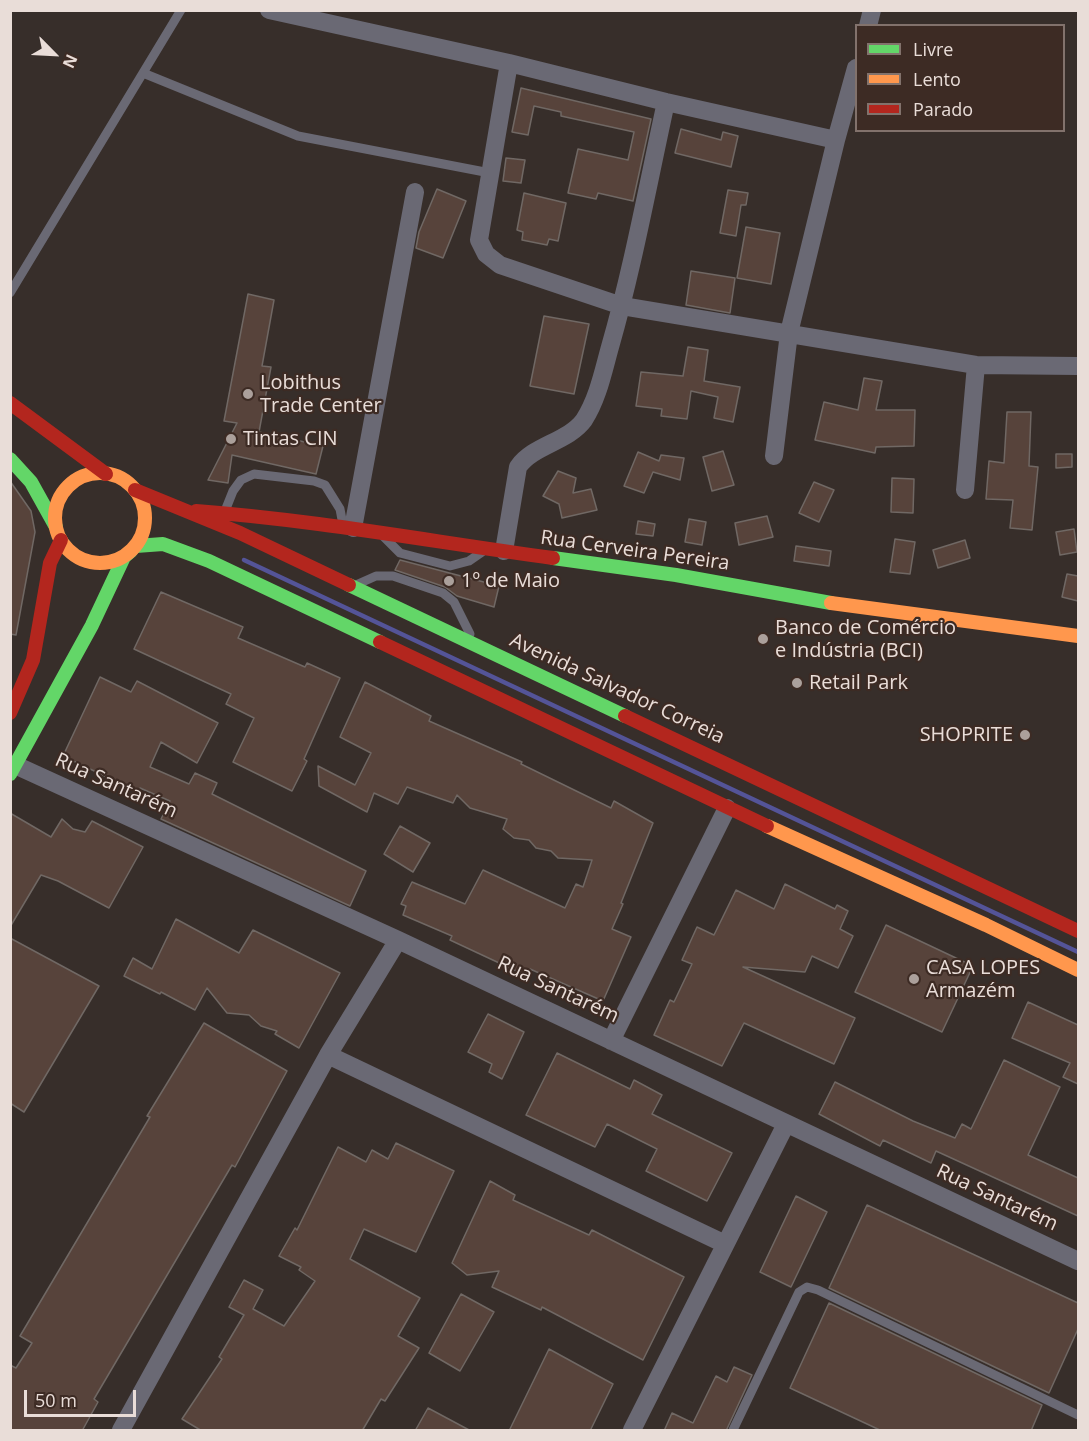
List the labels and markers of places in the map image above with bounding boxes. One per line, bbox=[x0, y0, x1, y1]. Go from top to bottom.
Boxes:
place label: Lobithus Trade Center bbox=[260, 371, 382, 418]
marker: Lobithus Trade Center bbox=[241, 387, 255, 401]
place label: Tintas CIN bbox=[243, 427, 338, 451]
marker: Tintas CIN bbox=[224, 432, 238, 446]
place label: 1º de Maio bbox=[461, 569, 560, 593]
marker: 1º de Maio bbox=[442, 574, 456, 588]
place label: Banco de Comércio e Indústria (BCI) bbox=[775, 616, 956, 663]
marker: Banco de Comércio e Indústria (BCI) bbox=[756, 632, 770, 646]
place label: Retail Park bbox=[809, 671, 908, 695]
marker: Retail Park bbox=[790, 676, 804, 690]
place label: SHOPRITE bbox=[920, 723, 1013, 747]
marker: SHOPRITE bbox=[1018, 728, 1032, 742]
place label: CASA LOPES Armazém bbox=[926, 956, 1040, 1003]
marker: CASA LOPES Armazém bbox=[907, 972, 921, 986]

